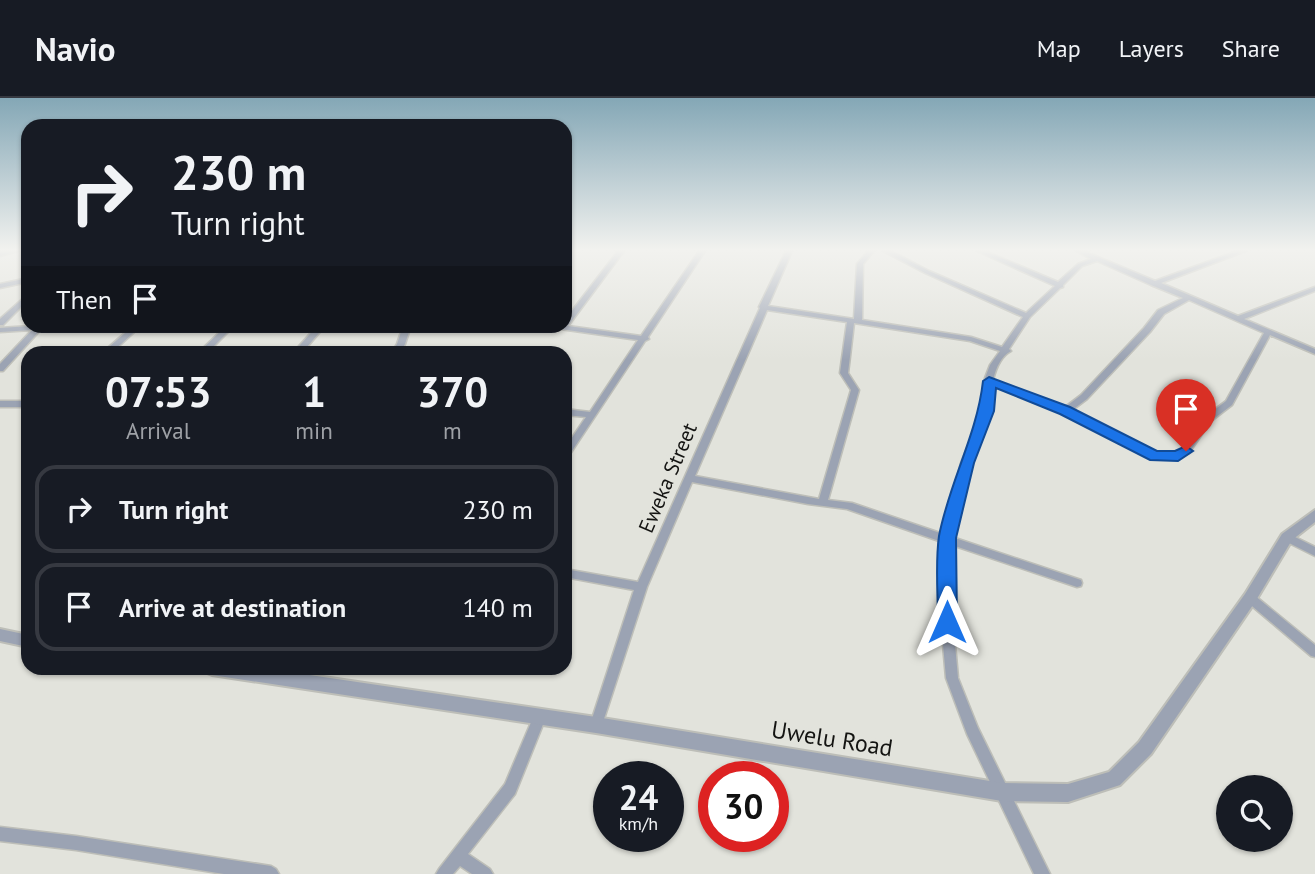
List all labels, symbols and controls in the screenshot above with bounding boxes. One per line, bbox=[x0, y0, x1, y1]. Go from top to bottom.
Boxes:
text: Navio bbox=[35, 27, 115, 70]
text: Map bbox=[1037, 33, 1081, 64]
text: Layers bbox=[1119, 33, 1184, 64]
text: Share bbox=[1222, 33, 1280, 64]
text: 230 m bbox=[171, 140, 306, 204]
icon: right bbox=[56, 147, 147, 238]
text: Turn right bbox=[171, 202, 305, 244]
icon: arrive bbox=[126, 280, 164, 318]
text: Then bbox=[56, 283, 112, 316]
text: 07:53 bbox=[105, 364, 211, 419]
text: 1 bbox=[302, 364, 326, 419]
text: 370 bbox=[417, 364, 488, 419]
pin bbox=[1156, 379, 1216, 451]
icon: arrive bbox=[1167, 390, 1205, 428]
text: Arrival bbox=[126, 416, 190, 445]
text: min bbox=[295, 416, 333, 445]
text: m bbox=[443, 416, 462, 445]
street label: Eweka Street bbox=[632, 419, 703, 537]
icon: right bbox=[60, 490, 98, 528]
text: Turn right bbox=[119, 493, 228, 526]
text: 230 m bbox=[462, 493, 533, 526]
position arrow bbox=[910, 585, 984, 659]
icon: arrive bbox=[60, 588, 98, 626]
text: Arrive at destination bbox=[119, 591, 346, 624]
text: 140 m bbox=[462, 591, 533, 624]
street label: Uwelu Road bbox=[769, 714, 895, 763]
speed limit sign: 30 bbox=[698, 761, 789, 852]
text: 24 bbox=[619, 774, 658, 820]
map controls bbox=[1216, 775, 1293, 852]
button: search bbox=[1216, 775, 1293, 852]
text: km/h bbox=[619, 812, 658, 835]

